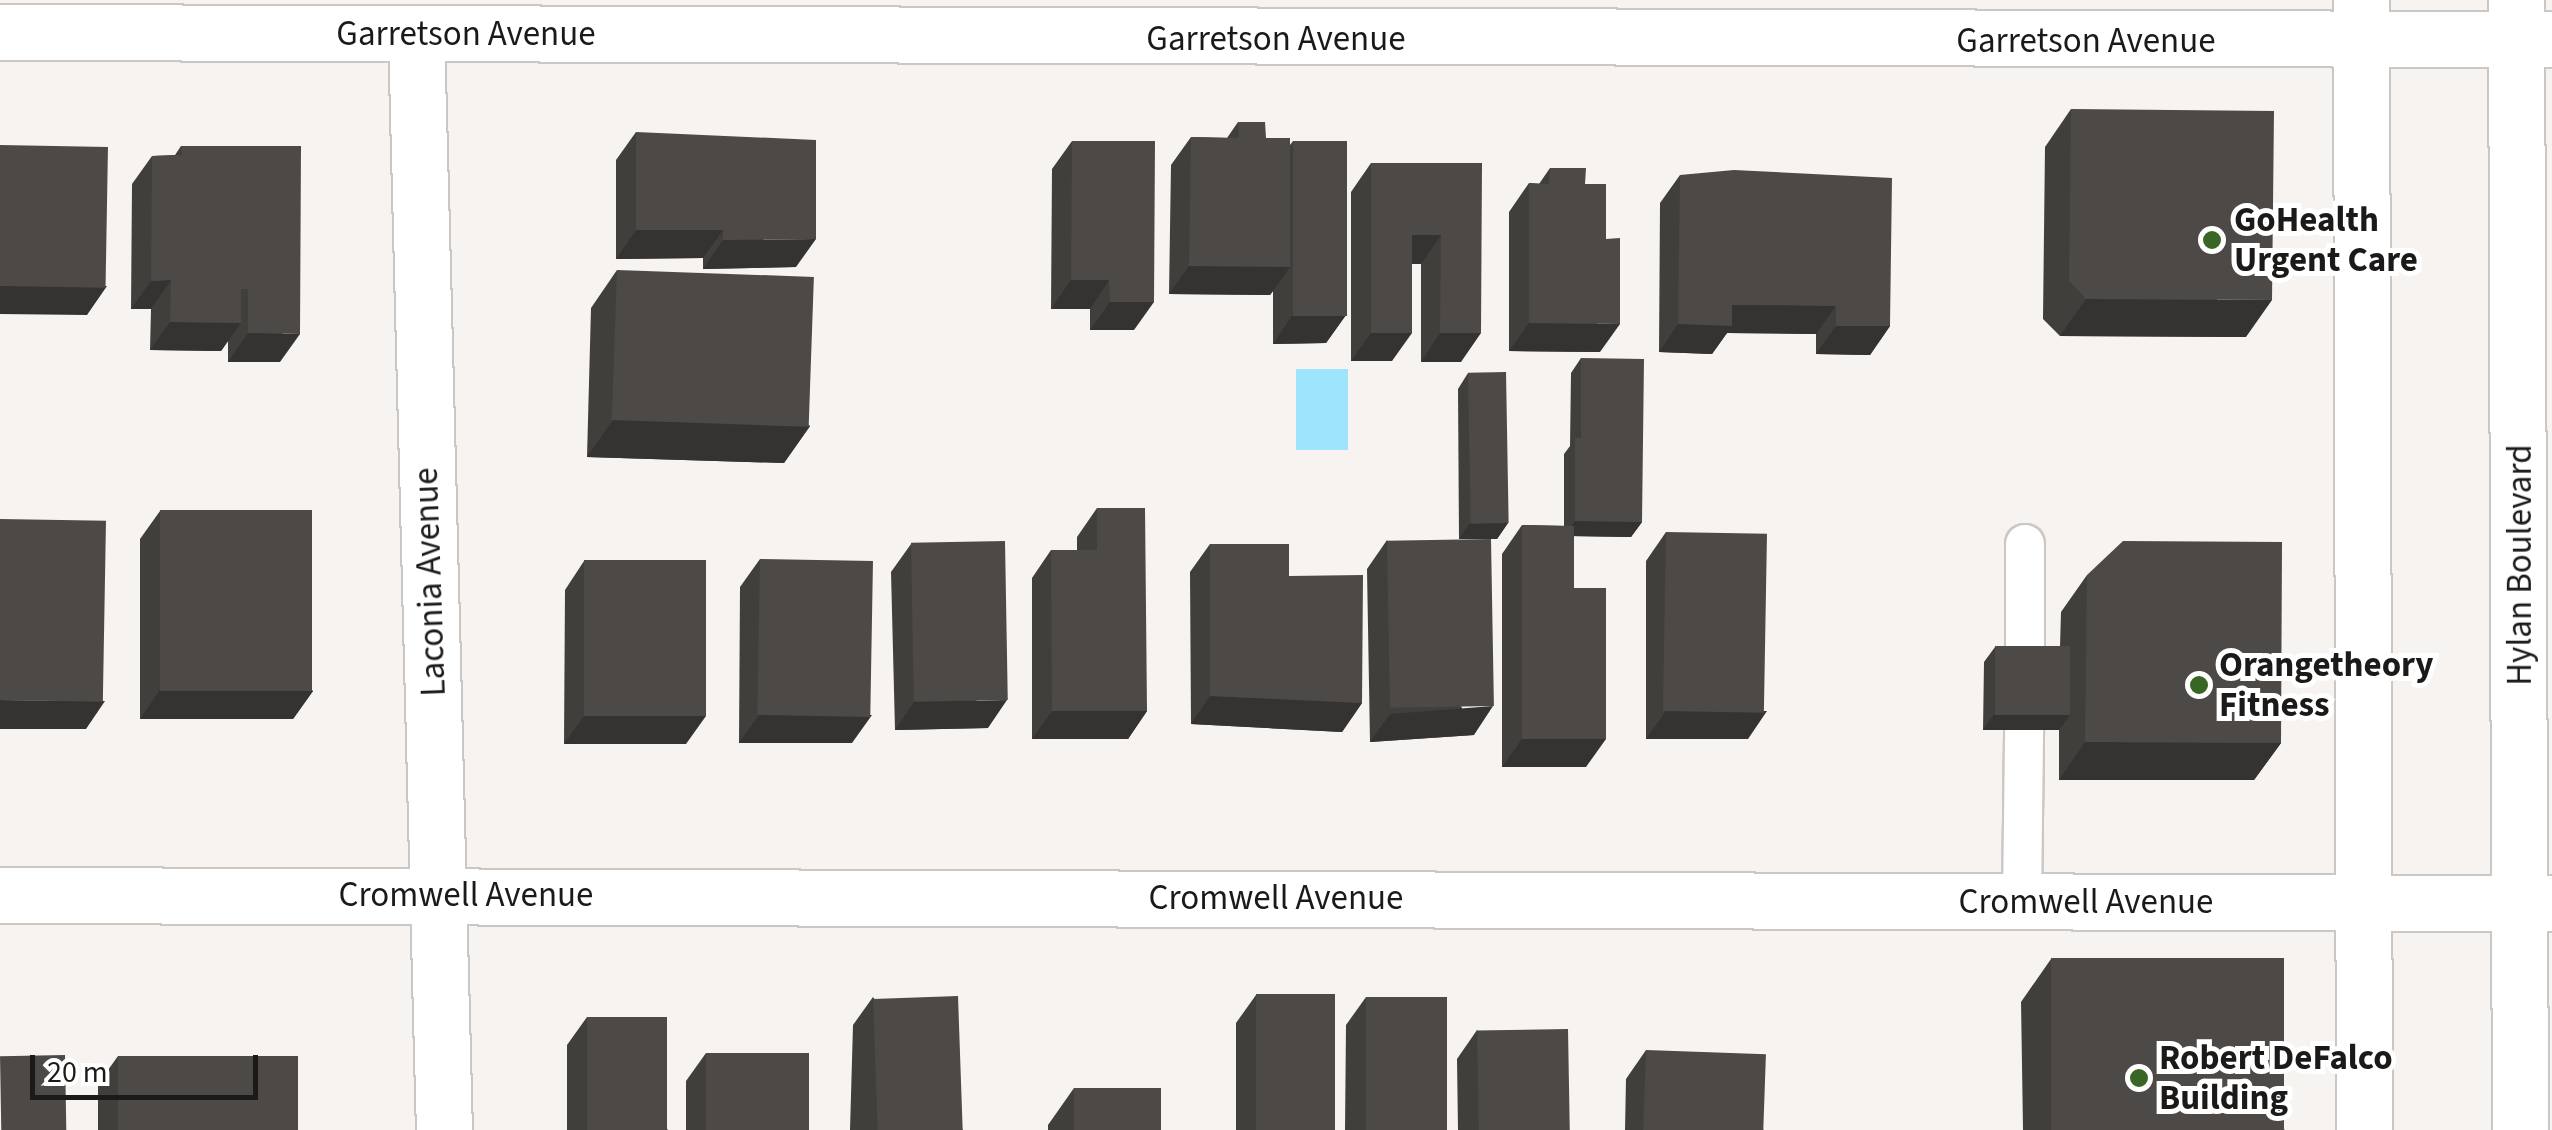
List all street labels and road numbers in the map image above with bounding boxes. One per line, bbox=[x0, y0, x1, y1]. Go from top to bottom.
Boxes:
street label: Garretson Avenue bbox=[336, 13, 596, 55]
street label: Garretson Avenue bbox=[1146, 18, 1406, 60]
street label: Garretson Avenue bbox=[1956, 20, 2216, 62]
street label: Hylan Boulevard bbox=[2499, 444, 2541, 686]
street label: Laconia Avenue bbox=[405, 467, 455, 697]
street label: Cromwell Avenue bbox=[339, 874, 593, 916]
street label: Cromwell Avenue bbox=[1149, 877, 1403, 919]
street label: Cromwell Avenue bbox=[1959, 881, 2213, 923]

